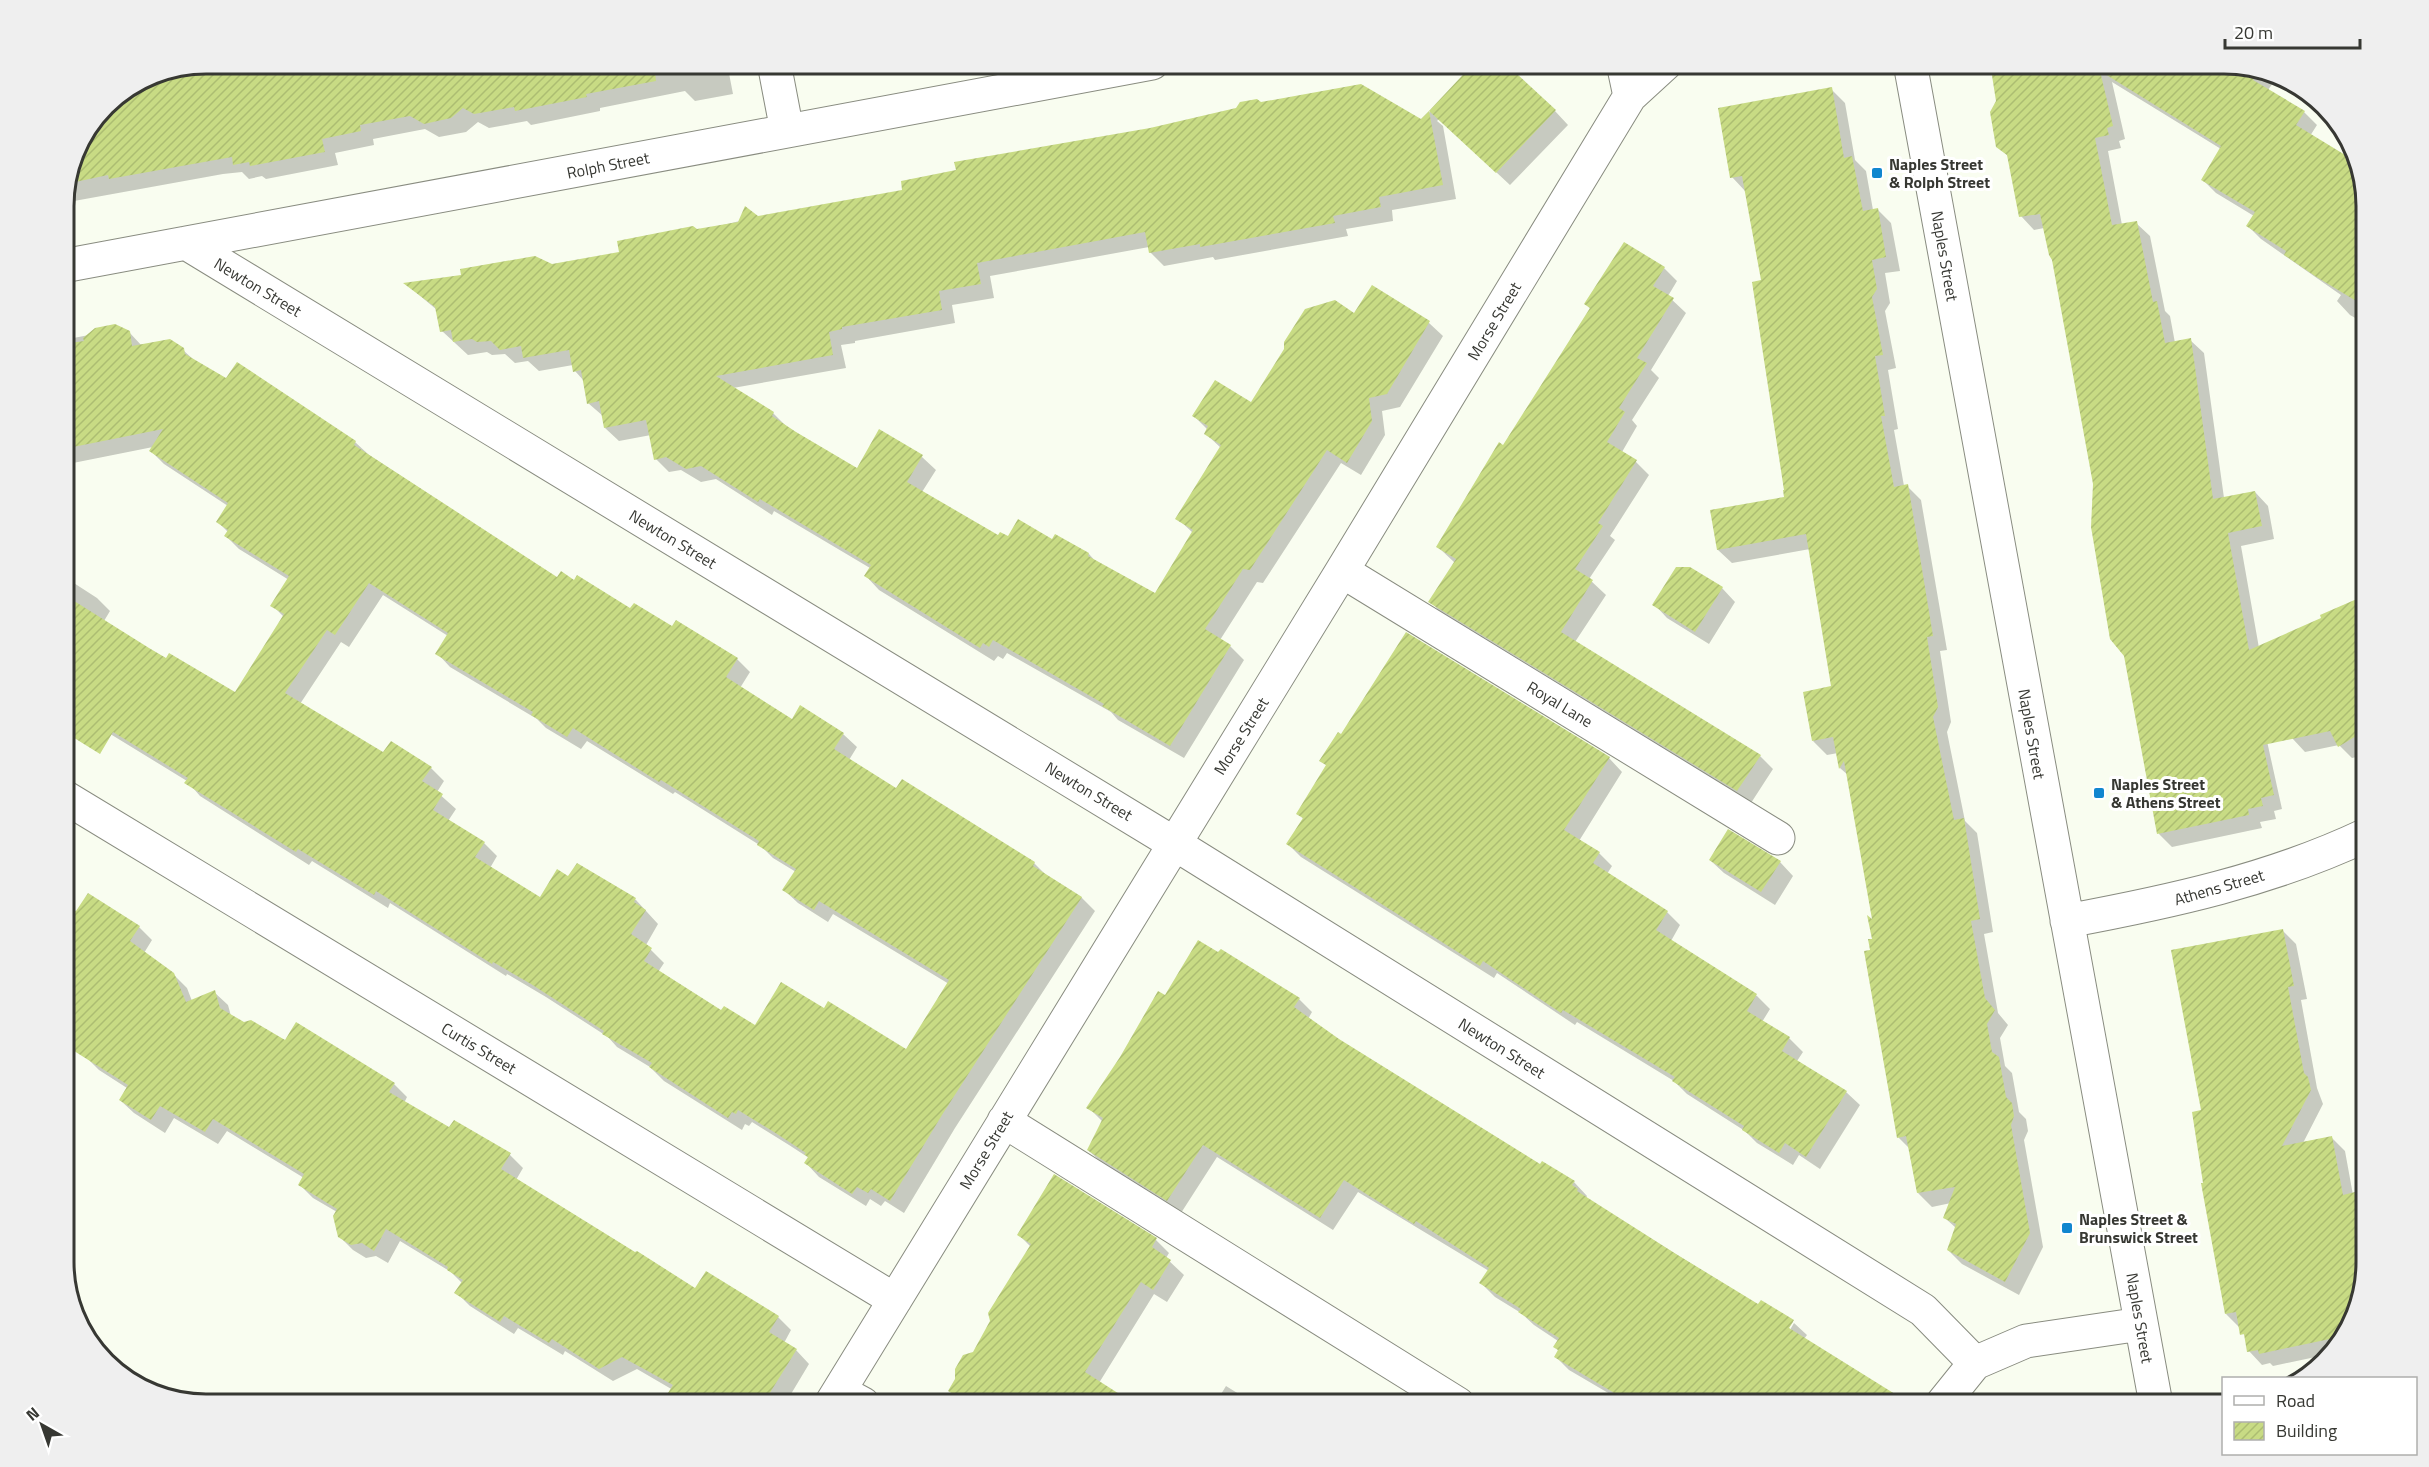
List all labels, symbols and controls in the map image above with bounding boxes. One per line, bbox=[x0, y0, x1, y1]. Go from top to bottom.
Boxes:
scale bar bbox=[2225, 12, 2360, 50]
text: 20 m bbox=[2234, 19, 2273, 46]
street label: Rolph Street bbox=[565, 145, 652, 185]
place label: Naples Street & Rolph Street bbox=[1889, 152, 1990, 194]
marker: Naples Street & Rolph Street bbox=[1870, 166, 1884, 180]
street label: Naples Street bbox=[1925, 209, 1965, 303]
street label: Newton Street bbox=[210, 251, 307, 323]
street label: Morse Street bbox=[1461, 277, 1527, 365]
street label: Newton Street bbox=[625, 503, 722, 575]
street label: Royal Lane bbox=[1522, 675, 1598, 733]
street label: Naples Street bbox=[2012, 687, 2052, 781]
street label: Morse Street bbox=[1208, 692, 1275, 780]
street label: Newton Street bbox=[1041, 755, 1138, 827]
place label: Naples Street & Athens Street bbox=[2111, 772, 2221, 814]
marker: Naples Street & Athens Street bbox=[2092, 786, 2106, 800]
street label: Athens Street bbox=[2171, 863, 2267, 911]
street label: Newton Street bbox=[1454, 1012, 1550, 1084]
street label: Curtis Street bbox=[437, 1016, 521, 1080]
street label: Morse Street bbox=[953, 1106, 1019, 1194]
place label: Naples Street & Brunswick Street bbox=[2079, 1207, 2198, 1249]
marker: Naples Street & Brunswick Street bbox=[2060, 1221, 2074, 1235]
street label: Naples Street bbox=[2120, 1271, 2160, 1365]
legend bbox=[2222, 1377, 2417, 1455]
text: Road bbox=[2276, 1387, 2315, 1414]
north arrow bbox=[12, 1395, 72, 1455]
text: N bbox=[20, 1401, 44, 1426]
text: Building bbox=[2276, 1417, 2337, 1444]

